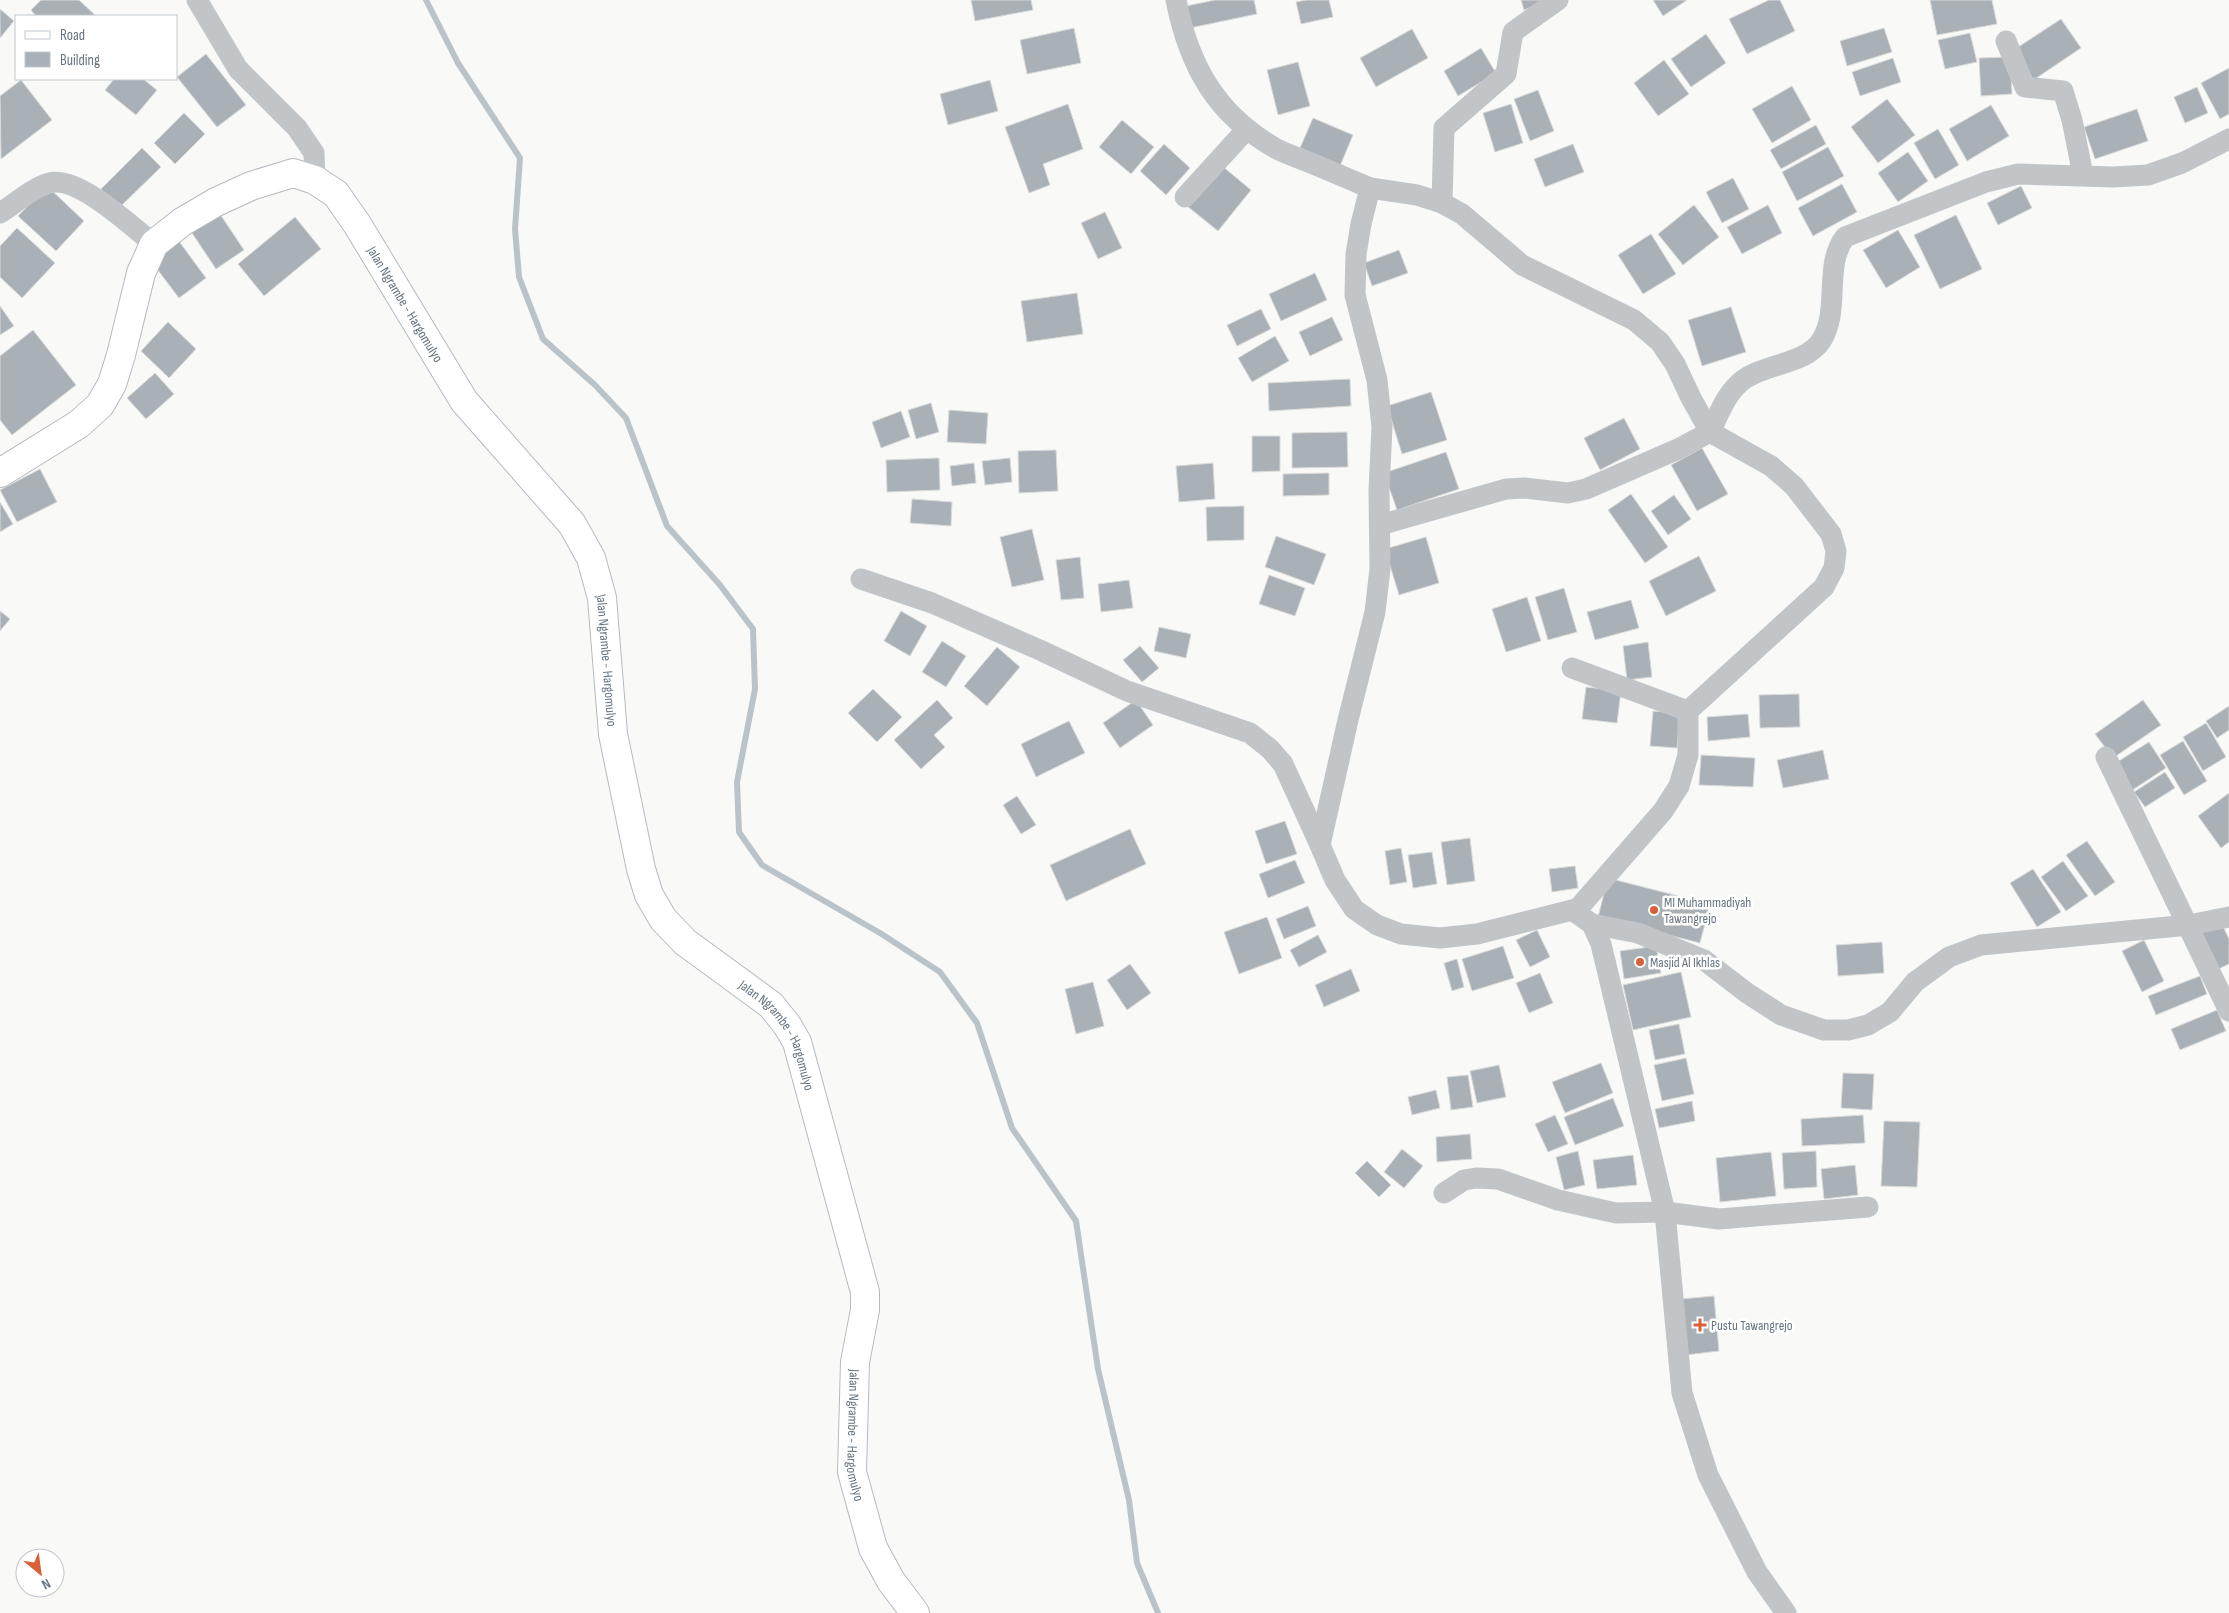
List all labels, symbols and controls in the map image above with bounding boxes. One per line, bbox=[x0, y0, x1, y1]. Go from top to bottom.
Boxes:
legend bbox=[15, 15, 178, 80]
text: Road bbox=[60, 26, 85, 45]
text: Building bbox=[60, 51, 100, 70]
street label: Jalan Ngrambe - Hargomulyo bbox=[363, 242, 447, 365]
street label: Jalan Ngrambe - Hargomulyo bbox=[593, 591, 621, 727]
place label: MI Muhammadiyah Tawangrejo bbox=[1664, 894, 1751, 927]
marker: MI Muhammadiyah Tawangrejo bbox=[1648, 904, 1660, 916]
place label: Masjid Al Ikhlas bbox=[1650, 954, 1720, 971]
marker: Masjid Al Ikhlas bbox=[1634, 956, 1646, 968]
street label: Jalan Ngrambe - Hargomulyo bbox=[735, 975, 818, 1092]
place label: Pustu Tawangrejo bbox=[1711, 1317, 1793, 1334]
marker: Pustu Tawangrejo bbox=[1693, 1318, 1707, 1332]
street label: Jalan Ngrambe - Hargomulyo bbox=[843, 1368, 868, 1503]
north arrow bbox=[15, 1548, 65, 1598]
text: N bbox=[39, 1575, 53, 1593]

